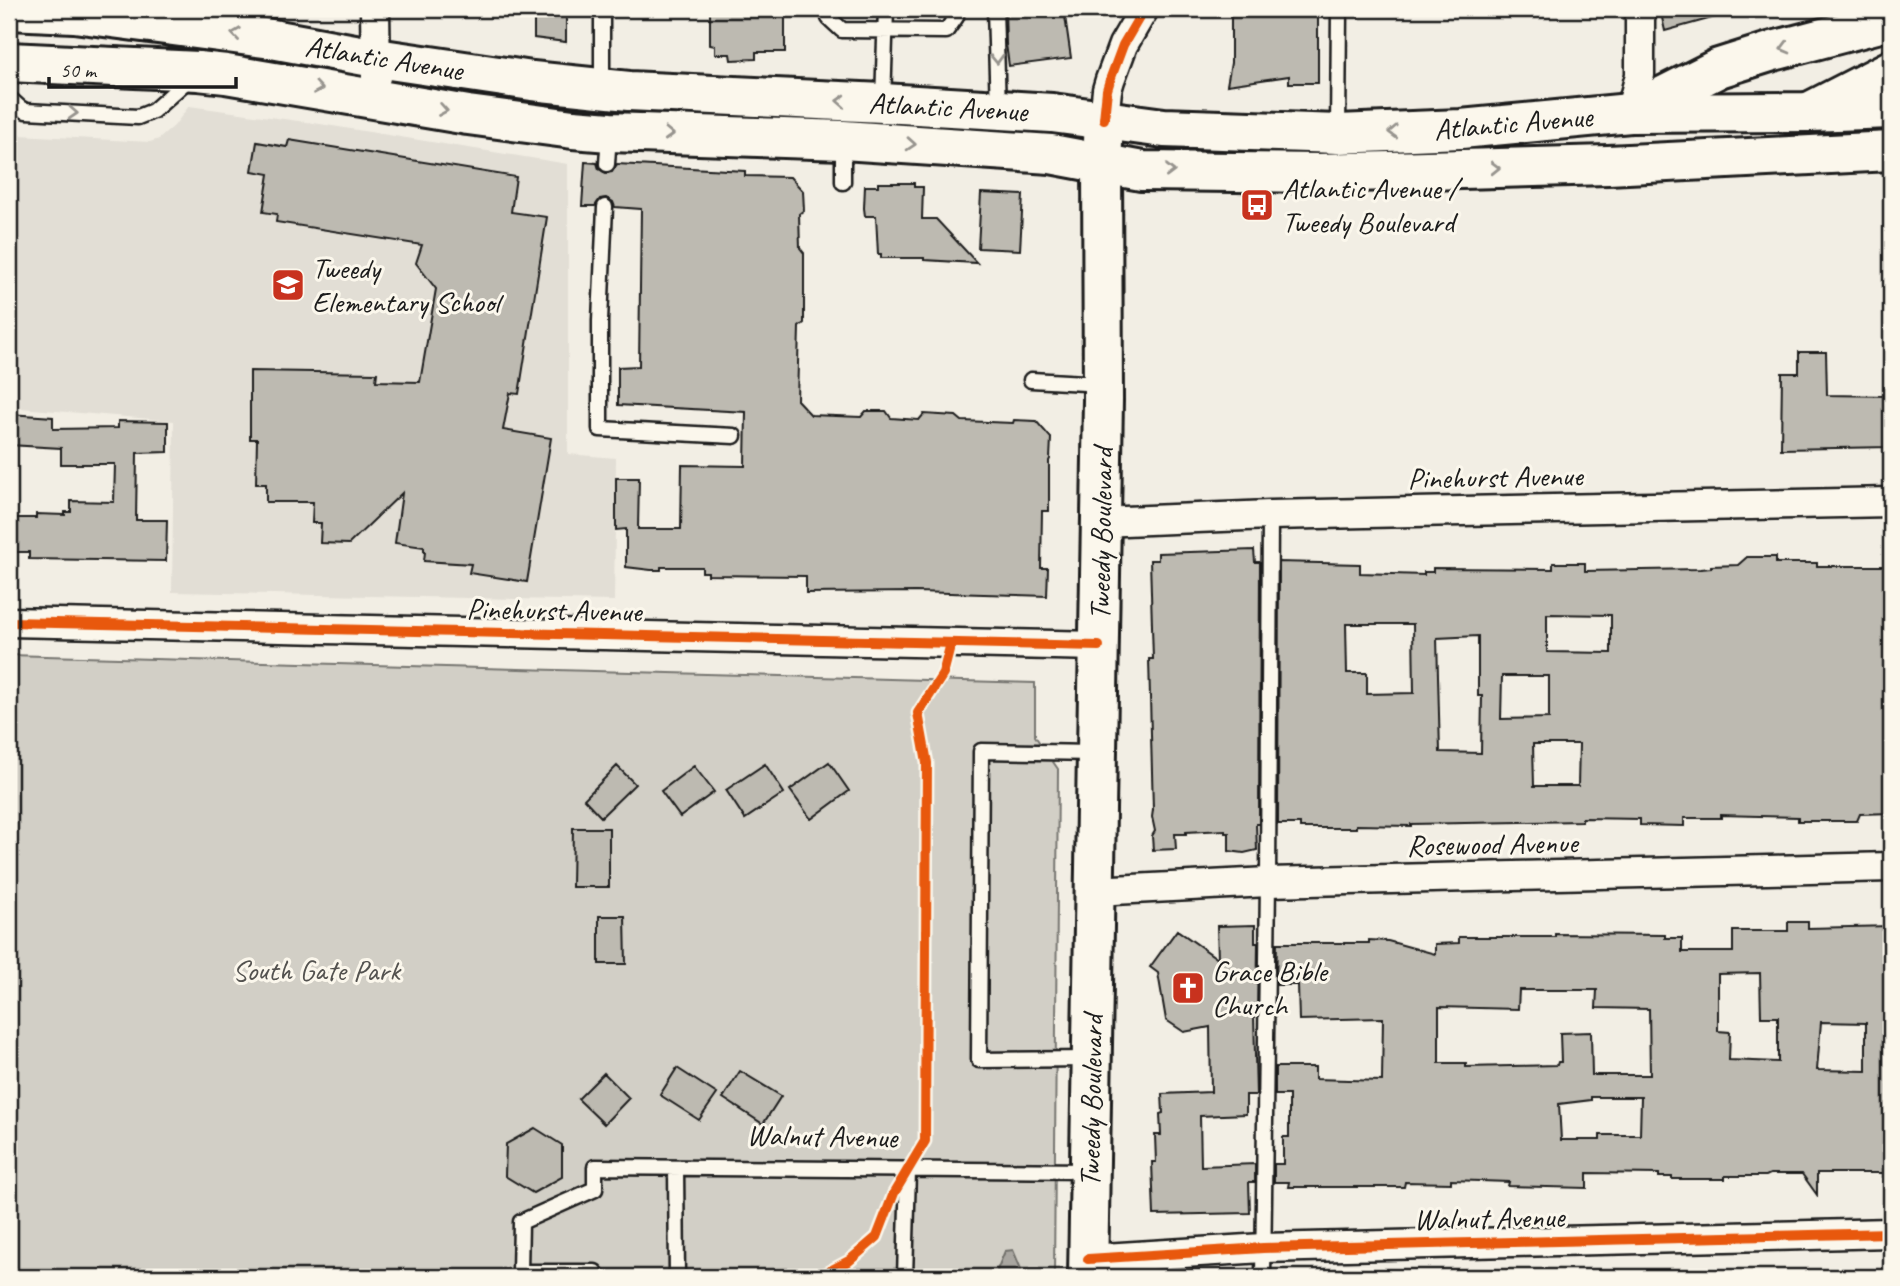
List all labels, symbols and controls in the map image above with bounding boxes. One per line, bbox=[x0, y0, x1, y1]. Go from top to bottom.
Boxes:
one-way arrow bbox=[230, 27, 242, 42]
street label: Atlantic Avenue bbox=[303, 27, 468, 90]
one-way arrow bbox=[1779, 40, 1791, 54]
scale bar bbox=[49, 46, 236, 90]
one-way arrow bbox=[990, 54, 1005, 65]
text: 50 m bbox=[60, 57, 98, 83]
one-way arrow bbox=[312, 81, 324, 96]
street label: Atlantic Avenue bbox=[868, 84, 1031, 130]
one-way arrow bbox=[835, 93, 846, 108]
street label: Atlantic Avenue bbox=[1432, 97, 1596, 149]
one-way arrow bbox=[437, 102, 449, 117]
one-way arrow bbox=[67, 106, 78, 121]
one-way arrow bbox=[1387, 125, 1398, 140]
one-way arrow bbox=[663, 127, 674, 142]
one-way arrow bbox=[906, 137, 917, 152]
one-way arrow bbox=[1490, 161, 1501, 176]
one-way arrow bbox=[1165, 163, 1176, 179]
place label: Atlantic Avenue / Tweedy Boulevard bbox=[1282, 169, 1464, 241]
bus stop icon: Atlantic Avenue / Tweedy Boulevard bbox=[1238, 186, 1276, 224]
place label: Tweedy Elementary School bbox=[312, 249, 504, 321]
school or university icon: Tweedy Elementary School bbox=[269, 266, 307, 304]
street label: Tweedy Boulevard bbox=[1080, 443, 1122, 620]
street label: Pinehurst Avenue bbox=[1407, 456, 1585, 498]
street label: Pinehurst Avenue bbox=[466, 589, 644, 631]
street label: Rosewood Avenue bbox=[1406, 823, 1580, 864]
park label: South Gate Park bbox=[232, 951, 402, 989]
place label: Grace Bible Church bbox=[1212, 952, 1329, 1024]
church icon: Grace Bible Church bbox=[1169, 969, 1207, 1007]
street label: Tweedy Boulevard bbox=[1070, 1010, 1112, 1187]
street label: Walnut Avenue bbox=[746, 1116, 900, 1156]
street label: Walnut Avenue bbox=[1413, 1198, 1567, 1238]

